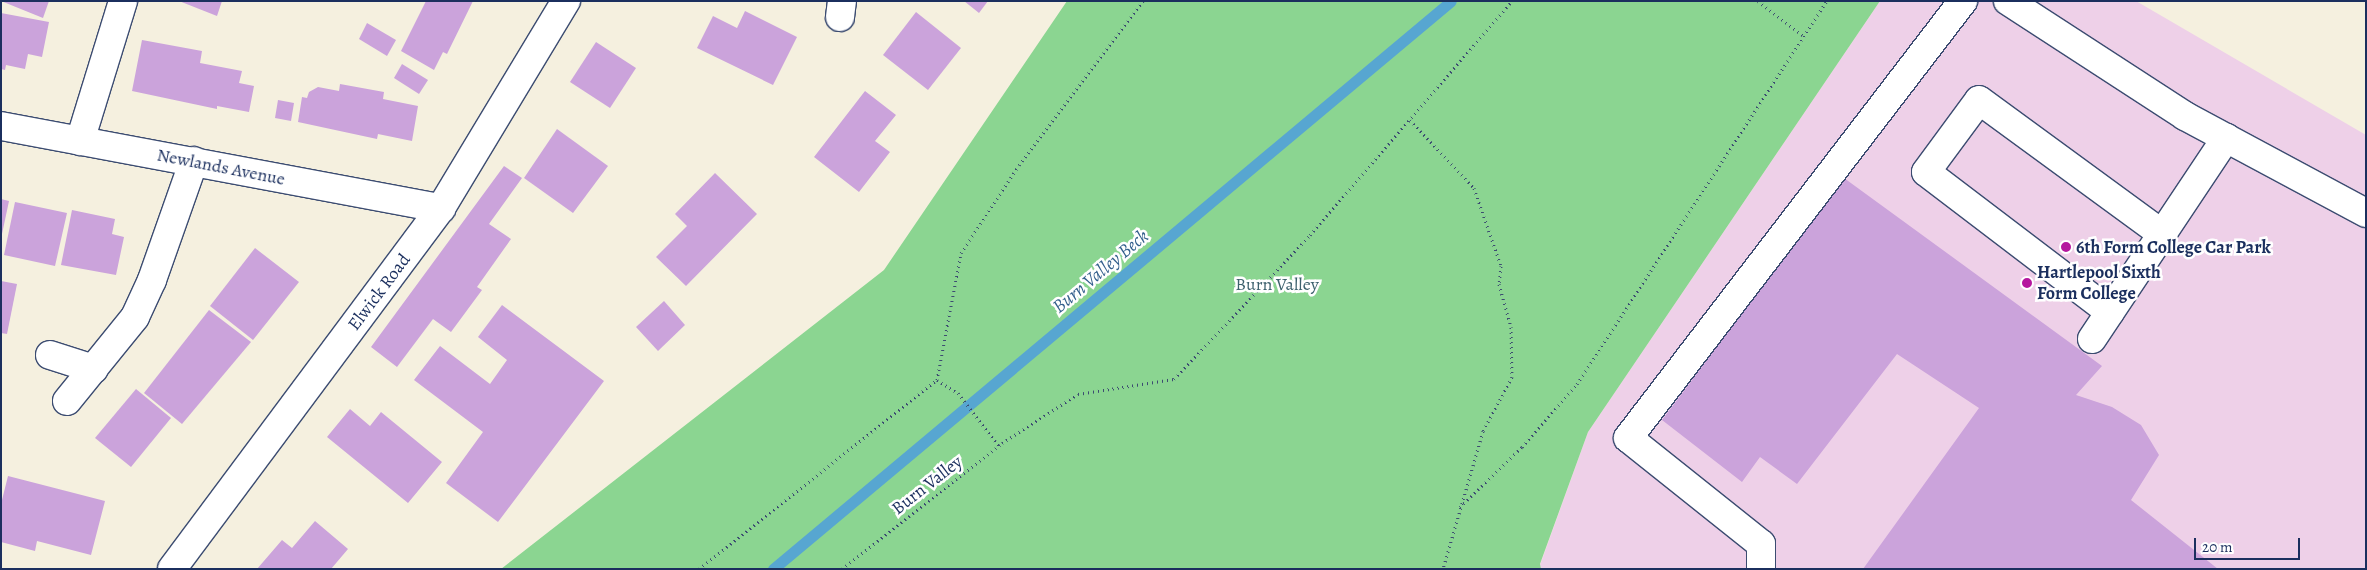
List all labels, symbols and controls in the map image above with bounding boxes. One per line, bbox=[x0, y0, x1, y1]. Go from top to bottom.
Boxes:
street label: Newlands Avenue bbox=[155, 144, 287, 190]
water label: Burn Valley Beck bbox=[1048, 225, 1154, 319]
place label: 6th Form College Car Park bbox=[2076, 236, 2271, 258]
marker: 6th Form College Car Park bbox=[2060, 241, 2072, 253]
street label: Elwick Road bbox=[343, 249, 415, 335]
place label: Hartlepool Sixth Form College bbox=[2037, 262, 2161, 304]
park label: Burn Valley bbox=[1235, 273, 1319, 295]
marker: Hartlepool Sixth Form College bbox=[2021, 277, 2033, 289]
street label: Burn Valley bbox=[887, 451, 967, 519]
scale bar bbox=[2197, 528, 2303, 560]
text: 20 m bbox=[2202, 537, 2233, 557]

